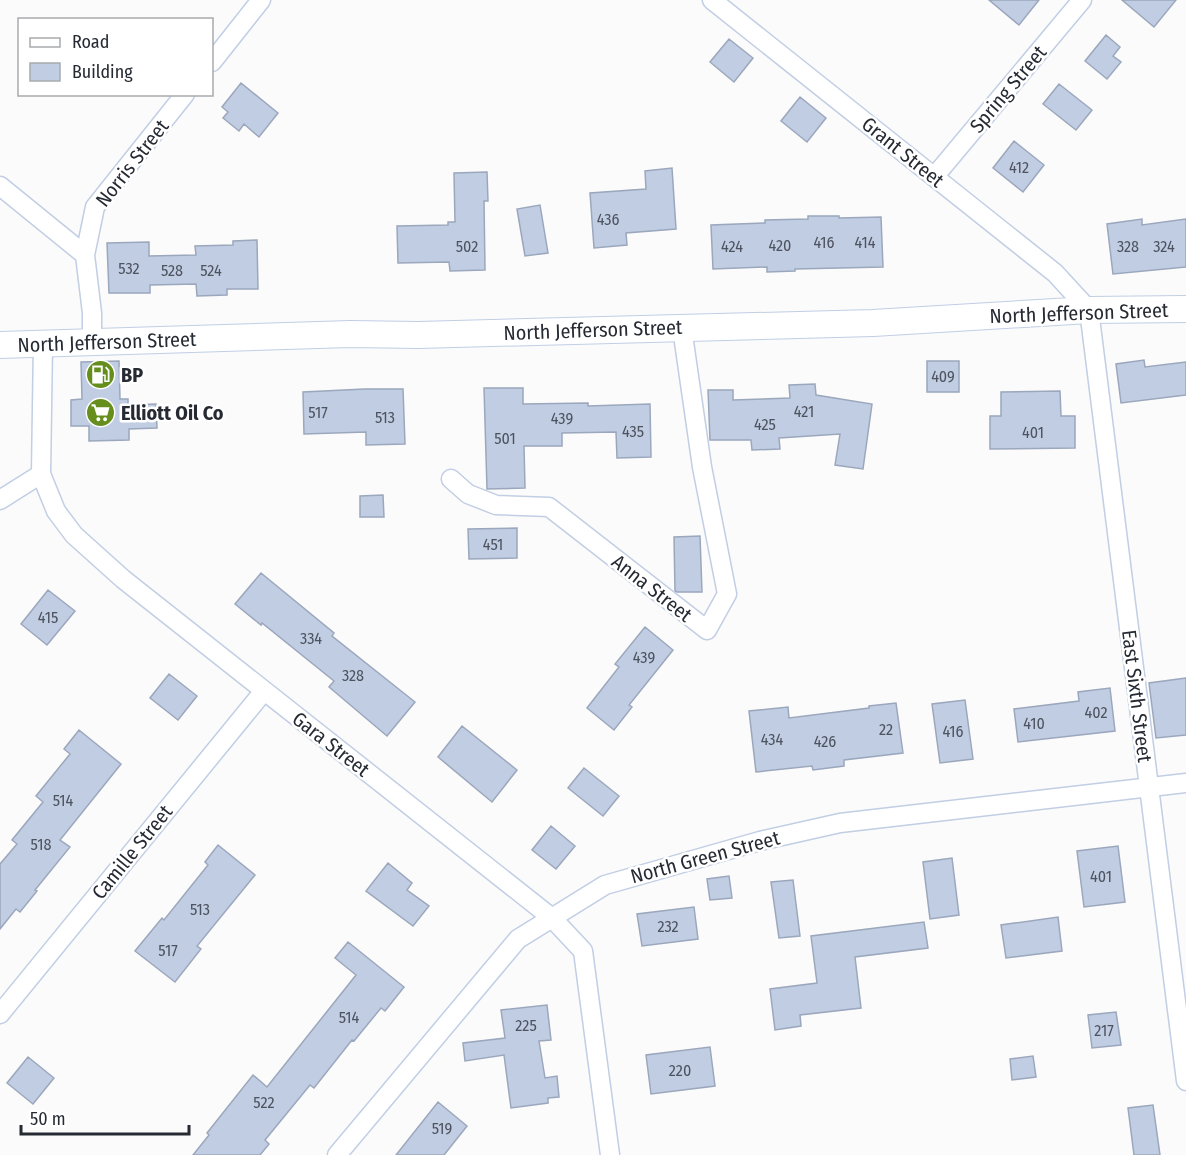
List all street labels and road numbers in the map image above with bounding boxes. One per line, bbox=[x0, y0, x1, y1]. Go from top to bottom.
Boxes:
street label: Spring Street bbox=[965, 40, 1052, 137]
street label: Grant Street bbox=[857, 112, 949, 193]
street label: Norris Street bbox=[91, 114, 174, 211]
street label: North Jefferson Street bbox=[989, 298, 1169, 328]
street label: North Jefferson Street bbox=[503, 315, 683, 345]
street label: North Jefferson Street bbox=[17, 327, 197, 357]
street label: Anna Street bbox=[607, 549, 697, 627]
street label: East Sixth Street bbox=[1117, 628, 1157, 764]
street label: Gara Street bbox=[288, 706, 375, 782]
street label: Camille Street bbox=[87, 800, 178, 904]
street label: North Green Street bbox=[628, 825, 783, 888]

